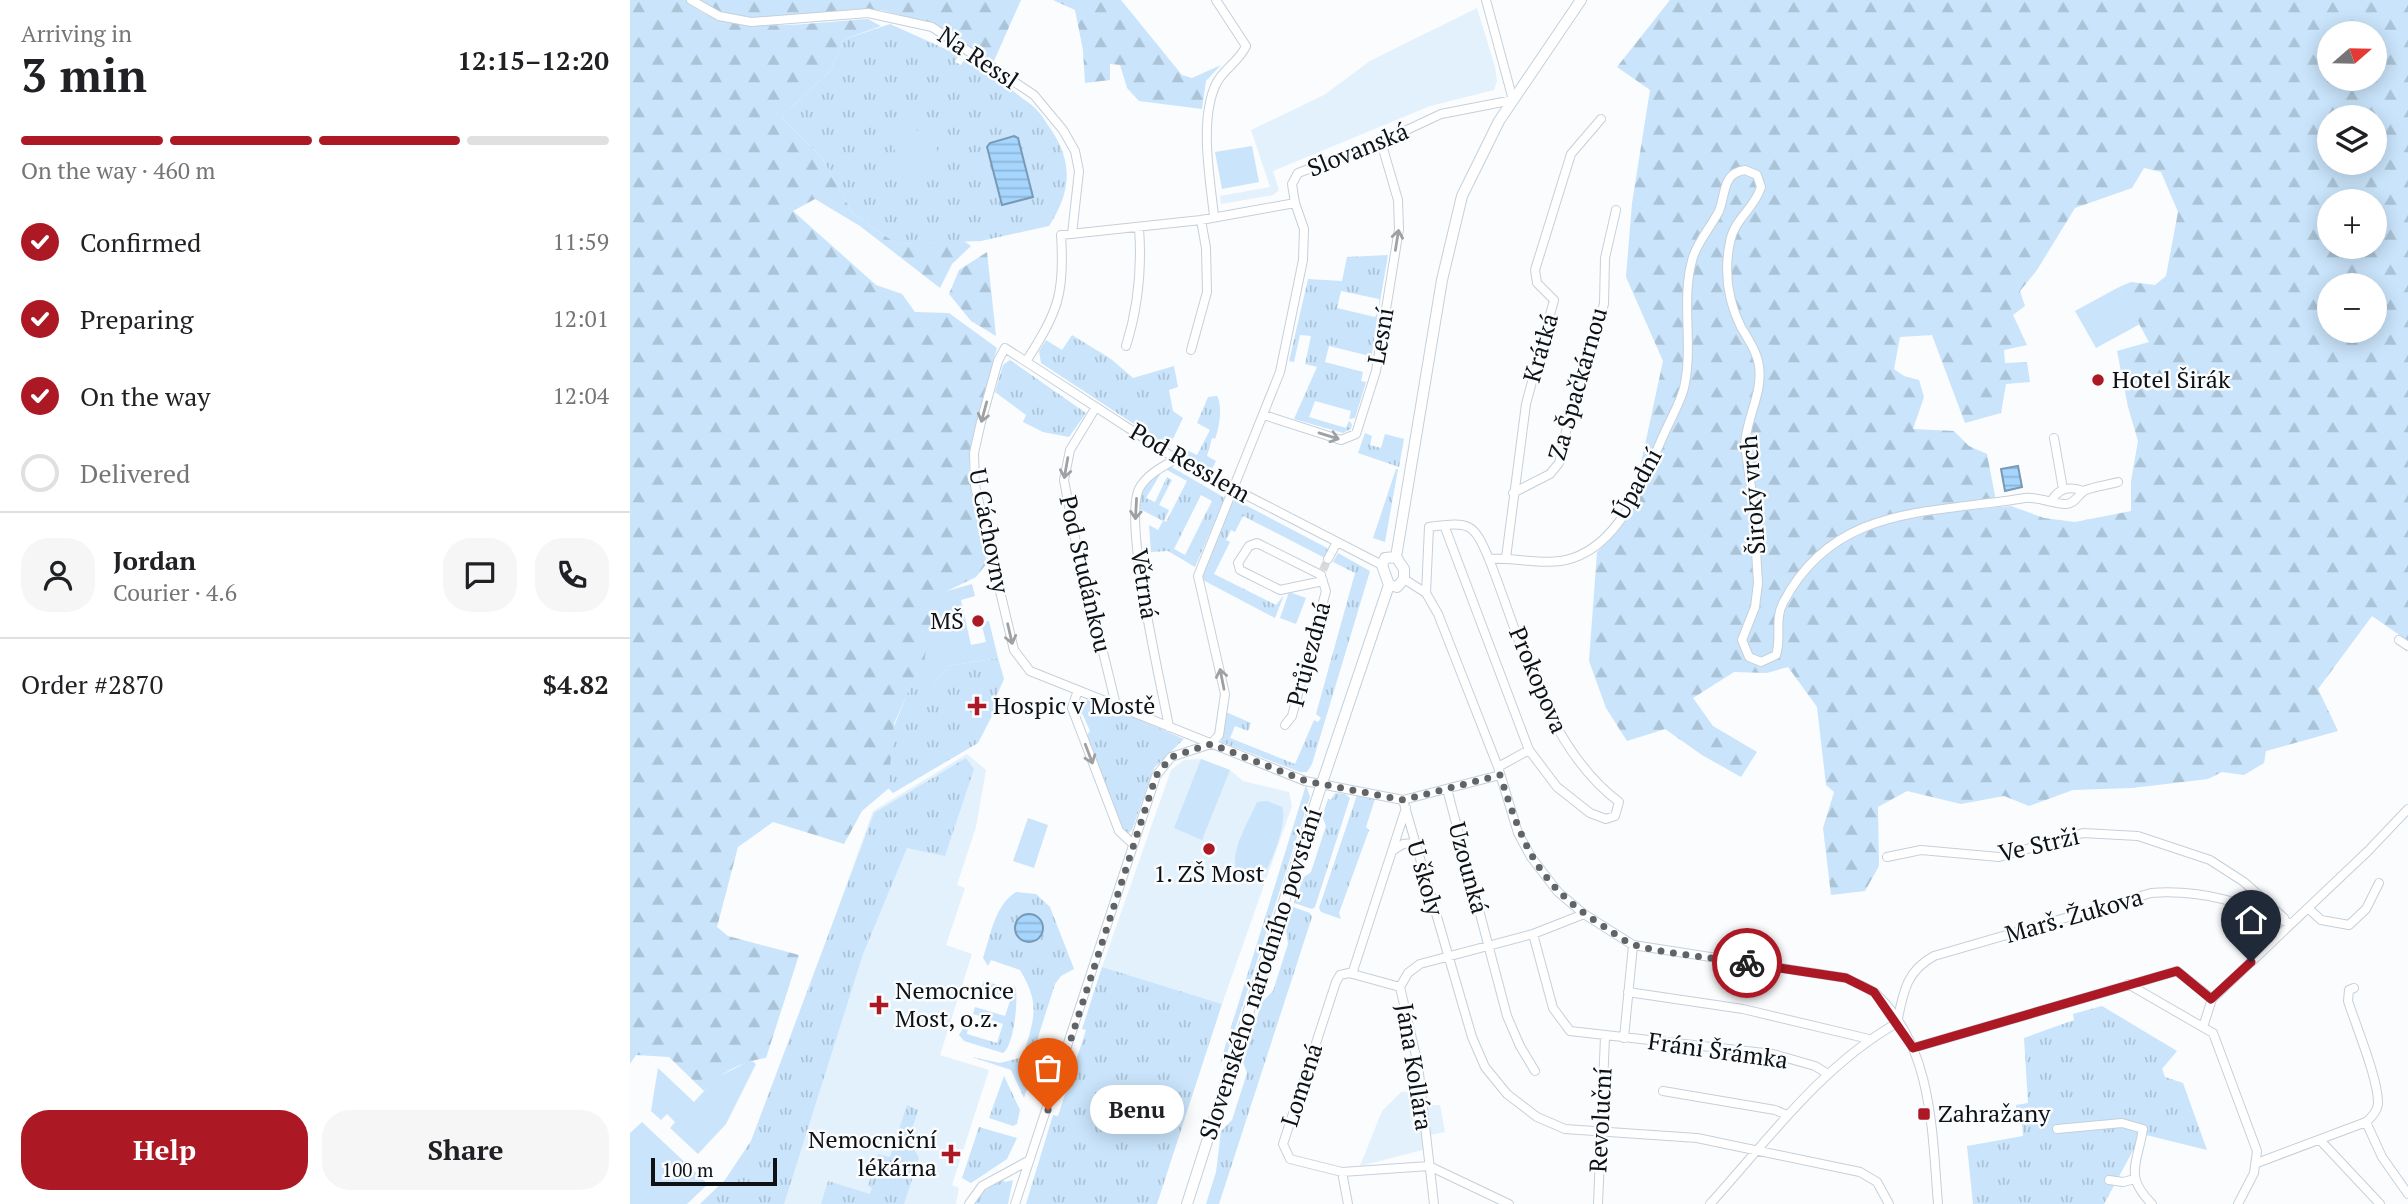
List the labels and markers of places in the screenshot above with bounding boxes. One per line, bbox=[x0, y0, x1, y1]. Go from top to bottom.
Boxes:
place label: Hotel Širák bbox=[2112, 363, 2231, 395]
marker: Hotel Širák bbox=[2090, 372, 2106, 388]
place label: MŠ bbox=[930, 604, 964, 636]
marker: MŠ bbox=[970, 613, 986, 629]
place label: Hospic v Mostě bbox=[993, 689, 1155, 721]
marker: Hospic v Mostě bbox=[967, 696, 987, 716]
marker: 1. ZŠ Most bbox=[1201, 841, 1217, 857]
place label: 1. ZŠ Most bbox=[1153, 857, 1265, 889]
pin bbox=[2221, 890, 2281, 962]
place label: Nemocnice Most, o.z. bbox=[895, 974, 1014, 1034]
marker: Nemocnice Most, o.z. bbox=[869, 995, 889, 1015]
pin bbox=[1018, 1038, 1078, 1110]
callout: Benu bbox=[1090, 1086, 1184, 1134]
place label: Zahražany bbox=[1938, 1097, 2051, 1129]
marker: Zahražany bbox=[1916, 1106, 1932, 1122]
place label: Nemocniční lékárna bbox=[808, 1123, 937, 1183]
marker: Nemocniční lékárna bbox=[943, 1146, 959, 1162]

